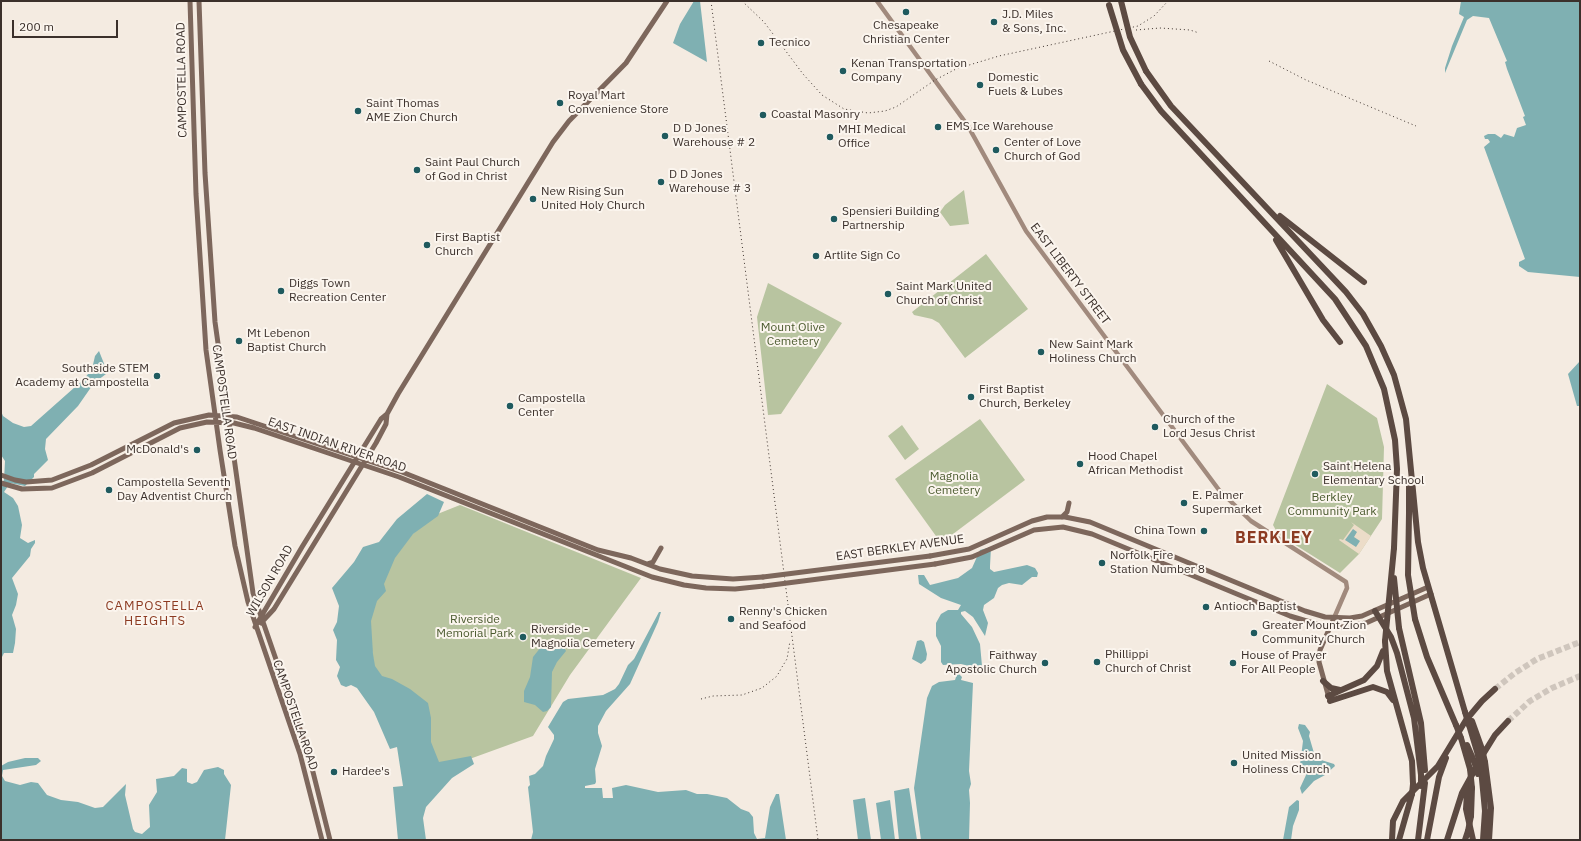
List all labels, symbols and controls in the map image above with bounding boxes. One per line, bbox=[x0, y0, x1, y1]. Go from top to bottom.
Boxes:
marker: Chesapeake Christian Center bbox=[901, 7, 911, 17]
place label: J.D. Miles & Sons, Inc. bbox=[1002, 8, 1066, 36]
scale bar bbox=[14, 12, 120, 38]
marker: J.D. Miles & Sons, Inc. bbox=[989, 17, 999, 27]
text: 200 m bbox=[19, 19, 54, 34]
place label: Chesapeake Christian Center bbox=[863, 19, 949, 47]
street label: CAMPOSTELLA ROAD bbox=[174, 22, 190, 138]
place label: Tecnico bbox=[769, 36, 810, 50]
marker: Tecnico bbox=[756, 38, 766, 48]
place label: Kenan Transportation Company bbox=[851, 57, 967, 85]
marker: Kenan Transportation Company bbox=[838, 66, 848, 76]
place label: Domestic Fuels & Lubes bbox=[988, 71, 1063, 99]
marker: Domestic Fuels & Lubes bbox=[975, 80, 985, 90]
place label: Royal Mart Convenience Store bbox=[568, 89, 669, 117]
place label: Saint Thomas AME Zion Church bbox=[366, 97, 458, 125]
marker: Royal Mart Convenience Store bbox=[555, 98, 565, 108]
marker: Saint Thomas AME Zion Church bbox=[353, 106, 363, 116]
place label: Coastal Masonry bbox=[771, 108, 860, 122]
marker: Coastal Masonry bbox=[758, 110, 768, 120]
place label: EMS Ice Warehouse bbox=[946, 120, 1053, 134]
place label: D D Jones Warehouse # 2 bbox=[673, 122, 755, 150]
marker: EMS Ice Warehouse bbox=[933, 122, 943, 132]
place label: MHI Medical Office bbox=[838, 123, 906, 151]
marker: D D Jones Warehouse # 2 bbox=[660, 131, 670, 141]
marker: MHI Medical Office bbox=[825, 132, 835, 142]
place label: Center of Love Church of God bbox=[1004, 136, 1081, 164]
marker: Center of Love Church of God bbox=[991, 145, 1001, 155]
place label: Saint Paul Church of God in Christ bbox=[425, 156, 520, 184]
marker: Saint Paul Church of God in Christ bbox=[412, 165, 422, 175]
place label: D D Jones Warehouse # 3 bbox=[669, 168, 751, 196]
marker: D D Jones Warehouse # 3 bbox=[656, 177, 666, 187]
place label: New Rising Sun United Holy Church bbox=[541, 185, 645, 213]
marker: New Rising Sun United Holy Church bbox=[528, 194, 538, 204]
place label: Spensieri Building Partnership bbox=[842, 205, 939, 233]
marker: Spensieri Building Partnership bbox=[829, 214, 839, 224]
street label: EAST LIBERTY STREET bbox=[1027, 220, 1113, 328]
place label: First Baptist Church bbox=[435, 231, 500, 259]
marker: First Baptist Church bbox=[422, 240, 432, 250]
place label: Artlite Sign Co bbox=[824, 249, 900, 263]
marker: Artlite Sign Co bbox=[811, 251, 821, 261]
place label: Diggs Town Recreation Center bbox=[289, 277, 386, 305]
place label: Saint Mark United Church of Christ bbox=[896, 280, 992, 308]
marker: Diggs Town Recreation Center bbox=[276, 286, 286, 296]
marker: Saint Mark United Church of Christ bbox=[883, 289, 893, 299]
park label: Mount Olive Cemetery bbox=[761, 321, 825, 349]
place label: Mt Lebenon Baptist Church bbox=[247, 327, 326, 355]
marker: Mt Lebenon Baptist Church bbox=[234, 336, 244, 346]
place label: New Saint Mark Holiness Church bbox=[1049, 338, 1137, 366]
street label: CAMPOSTELLA ROAD bbox=[209, 344, 239, 460]
marker: New Saint Mark Holiness Church bbox=[1036, 347, 1046, 357]
place label: Southside STEM Academy at Campostella bbox=[15, 362, 149, 390]
marker: Southside STEM Academy at Campostella bbox=[152, 371, 162, 381]
place label: First Baptist Church, Berkeley bbox=[979, 383, 1071, 411]
place label: Campostella Center bbox=[518, 392, 585, 420]
marker: First Baptist Church, Berkeley bbox=[966, 392, 976, 402]
marker: Campostella Center bbox=[505, 401, 515, 411]
place label: Church of the Lord Jesus Christ bbox=[1163, 413, 1255, 441]
street label: EAST INDIAN RIVER ROAD bbox=[266, 415, 408, 475]
marker: Church of the Lord Jesus Christ bbox=[1150, 422, 1160, 432]
place label: McDonald's bbox=[126, 443, 189, 457]
marker: McDonald's bbox=[192, 445, 202, 455]
place label: Hood Chapel African Methodist bbox=[1088, 450, 1183, 478]
marker: Hood Chapel African Methodist bbox=[1075, 459, 1085, 469]
place label: Saint Helena Elementary School bbox=[1323, 460, 1424, 488]
marker: Saint Helena Elementary School bbox=[1310, 469, 1320, 479]
park label: Magnolia Cemetery bbox=[928, 470, 980, 498]
place label: Campostella Seventh Day Adventist Church bbox=[117, 476, 232, 504]
marker: Campostella Seventh Day Adventist Church bbox=[104, 485, 114, 495]
place label: E. Palmer Supermarket bbox=[1192, 489, 1262, 517]
park label: Berkley Community Park bbox=[1287, 491, 1377, 519]
marker: E. Palmer Supermarket bbox=[1179, 498, 1189, 508]
place label: China Town bbox=[1134, 524, 1196, 538]
marker: China Town bbox=[1199, 526, 1209, 536]
district label: BERKLEY bbox=[1235, 528, 1313, 548]
street label: EAST BERKLEY AVENUE bbox=[835, 532, 965, 564]
street label: WILSON ROAD bbox=[244, 543, 296, 619]
place label: Norfolk Fire Station Number 8 bbox=[1110, 549, 1205, 577]
marker: Norfolk Fire Station Number 8 bbox=[1097, 558, 1107, 568]
district label: CAMPOSTELLA HEIGHTS bbox=[105, 598, 205, 629]
place label: Antioch Baptist bbox=[1214, 600, 1296, 614]
marker: Antioch Baptist bbox=[1201, 602, 1211, 612]
place label: Renny's Chicken and Seafood bbox=[739, 605, 827, 633]
park label: Riverside Memorial Park bbox=[436, 613, 514, 641]
marker: Renny's Chicken and Seafood bbox=[726, 614, 736, 624]
place label: Greater Mount Zion Community Church bbox=[1262, 619, 1366, 647]
place label: Riverside - Magnolia Cemetery bbox=[531, 623, 635, 651]
marker: Greater Mount Zion Community Church bbox=[1249, 628, 1259, 638]
marker: Riverside - Magnolia Cemetery bbox=[518, 632, 528, 642]
place label: Phillippi Church of Christ bbox=[1105, 648, 1191, 676]
place label: Faithway Apostolic Church bbox=[946, 649, 1037, 677]
place label: House of Prayer For All People bbox=[1241, 649, 1326, 677]
marker: Phillippi Church of Christ bbox=[1092, 657, 1102, 667]
street label: CAMPOSTELLA ROAD bbox=[269, 658, 321, 772]
marker: Faithway Apostolic Church bbox=[1040, 658, 1050, 668]
marker: House of Prayer For All People bbox=[1228, 658, 1238, 668]
place label: United Mission Holiness Church bbox=[1242, 749, 1330, 777]
marker: United Mission Holiness Church bbox=[1229, 758, 1239, 768]
place label: Hardee's bbox=[342, 765, 390, 779]
marker: Hardee's bbox=[329, 767, 339, 777]

